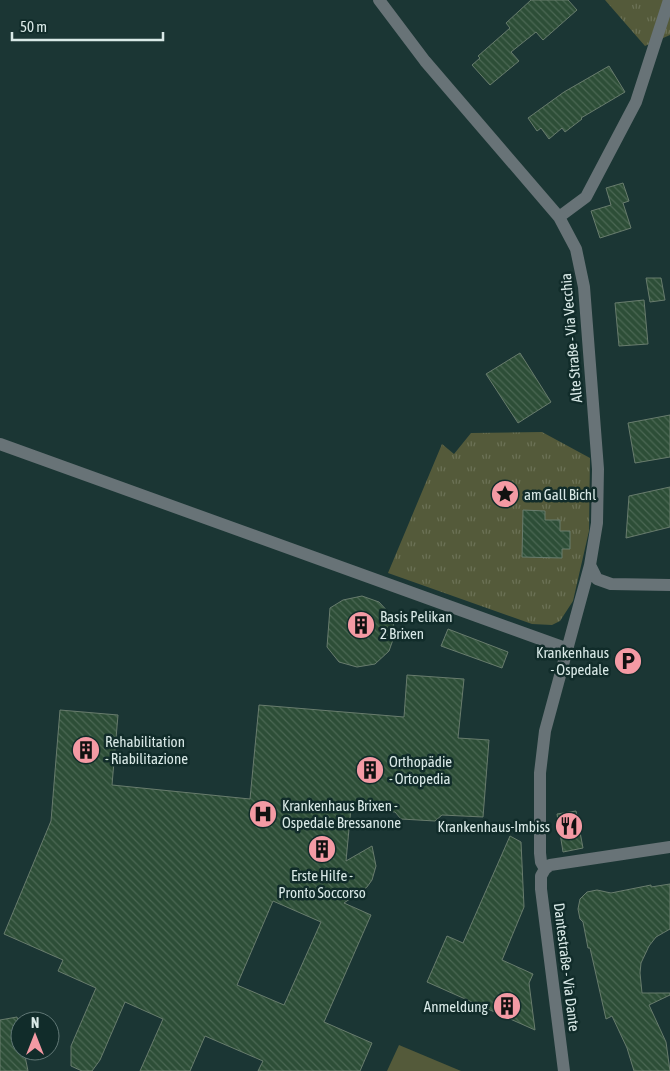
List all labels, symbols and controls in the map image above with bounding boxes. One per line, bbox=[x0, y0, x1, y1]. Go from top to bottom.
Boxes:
scale bar bbox=[12, 10, 164, 42]
text: 50 m bbox=[20, 18, 47, 35]
street label: Alte Straße - Via Vecchia bbox=[557, 272, 585, 404]
place icon: am Gall Bichl bbox=[490, 479, 520, 509]
place label: am Gall Bichl bbox=[524, 486, 596, 503]
place label: Basis Pelikan 2 Brixen bbox=[380, 608, 452, 642]
building icon: Basis Pelikan 2 Brixen bbox=[346, 610, 376, 640]
place label: Krankenhaus - Ospedale bbox=[536, 644, 609, 678]
parking icon: Krankenhaus - Ospedale bbox=[613, 646, 643, 676]
place label: Rehabilitation - Riabilitazione bbox=[105, 733, 188, 767]
building icon: Rehabilitation - Riabilitazione bbox=[71, 735, 101, 765]
place label: Orthopädie - Ortopedia bbox=[389, 753, 452, 787]
building icon: Orthopädie - Ortopedia bbox=[355, 755, 385, 785]
place label: Krankenhaus Brixen - Ospedale Bressanone bbox=[282, 797, 401, 831]
hospital icon: Krankenhaus Brixen - Ospedale Bressanone bbox=[248, 799, 278, 829]
restaurant icon: Krankenhaus-Imbiss bbox=[554, 811, 584, 841]
place label: Krankenhaus-Imbiss bbox=[438, 818, 550, 835]
building icon: Erste Hilfe - Pronto Soccorso bbox=[307, 834, 337, 864]
place label: Erste Hilfe - Pronto Soccorso bbox=[278, 867, 366, 901]
street label: Dantestraße - Via Dante bbox=[551, 902, 583, 1033]
building icon: Anmeldung bbox=[492, 991, 522, 1021]
place label: Anmeldung bbox=[424, 998, 489, 1015]
north arrow bbox=[10, 1011, 60, 1061]
text: N bbox=[31, 1015, 39, 1031]

